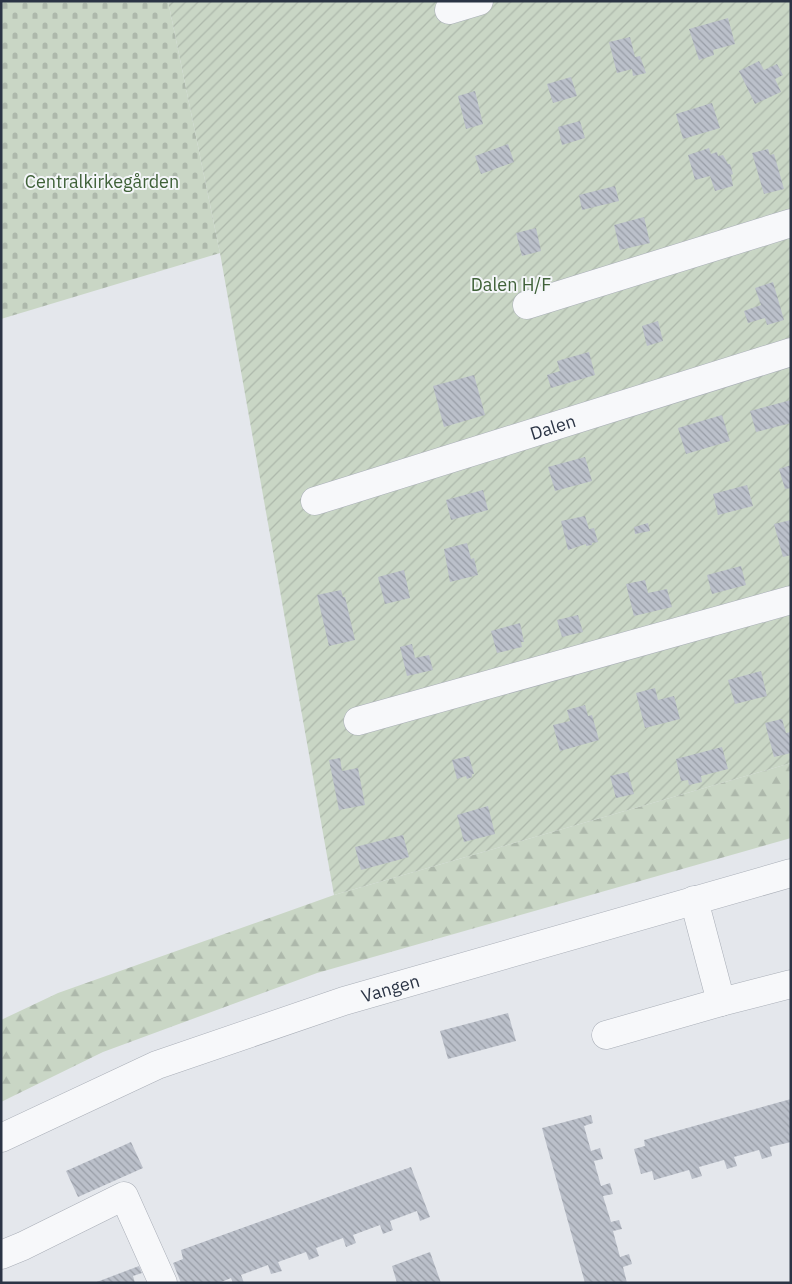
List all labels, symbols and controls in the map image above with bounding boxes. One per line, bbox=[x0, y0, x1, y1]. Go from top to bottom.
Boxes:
park label: Centralkirkegården bbox=[25, 170, 179, 193]
park label: Dalen H/F bbox=[471, 273, 551, 296]
street label: Dalen bbox=[527, 409, 578, 445]
street label: Vangen bbox=[358, 968, 422, 1007]

